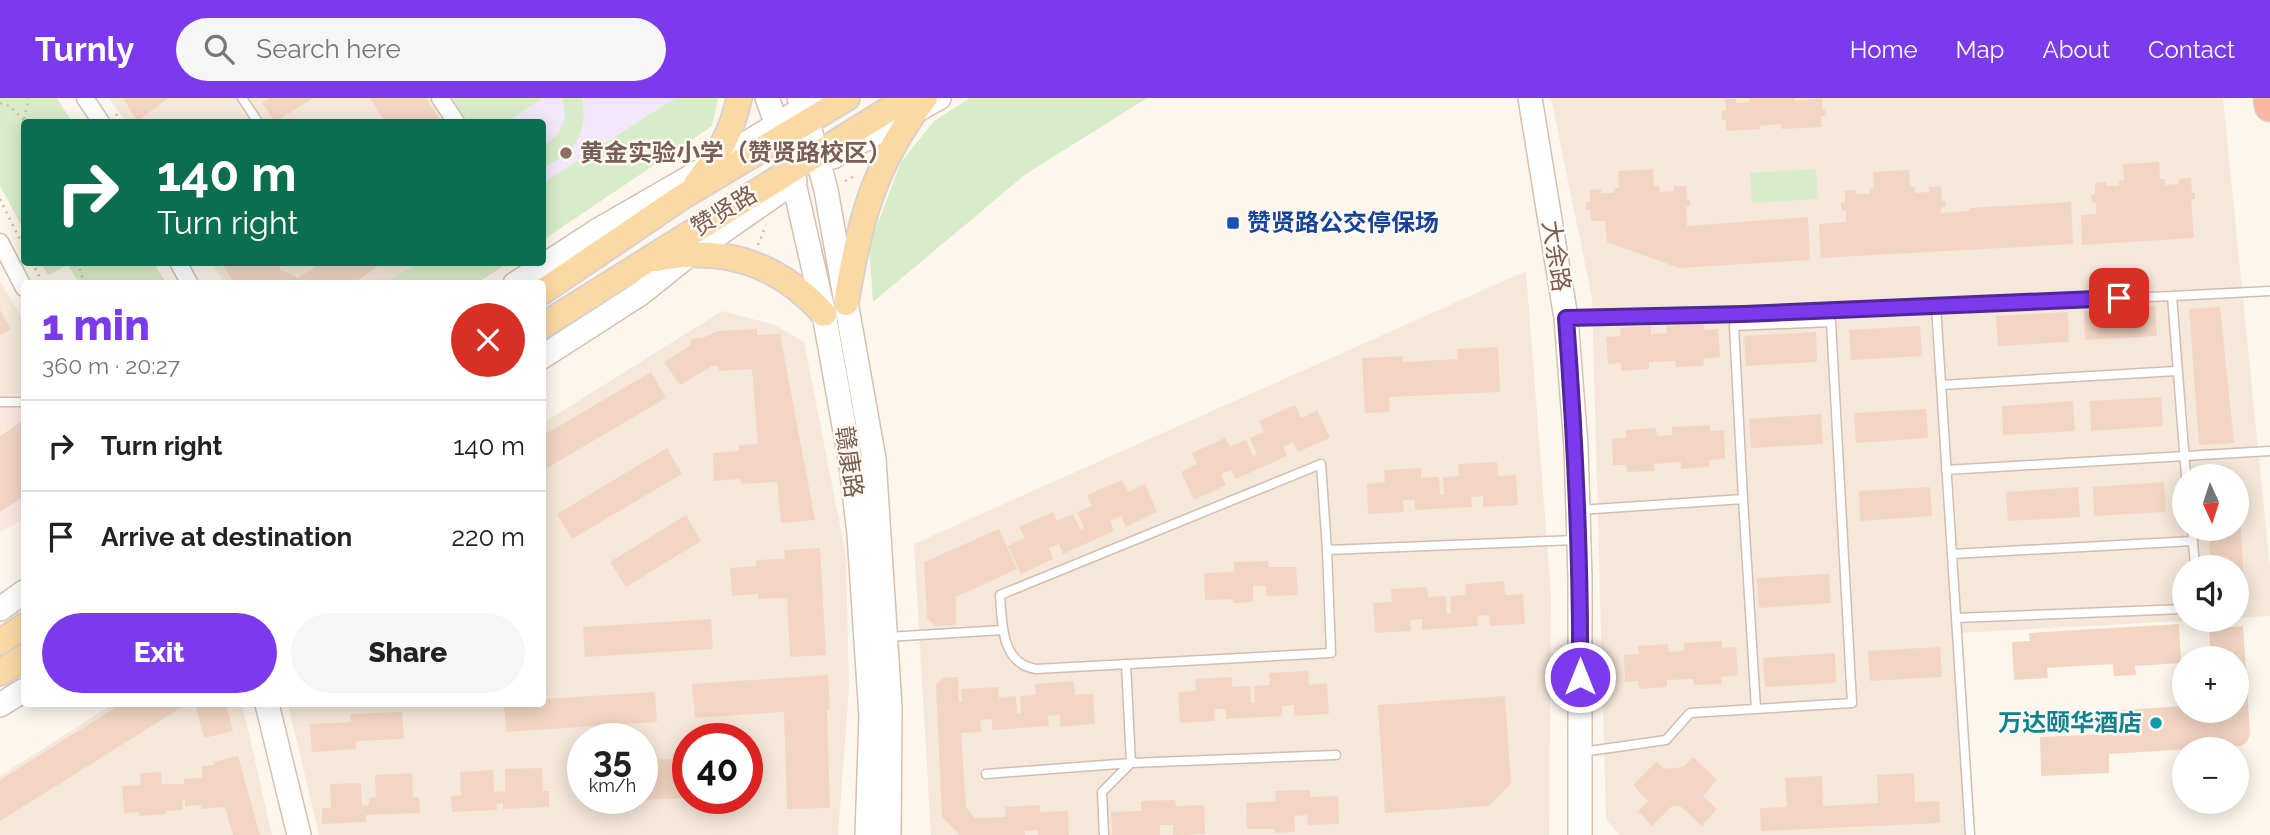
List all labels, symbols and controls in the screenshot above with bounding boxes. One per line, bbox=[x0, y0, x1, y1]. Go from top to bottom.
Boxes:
search box bbox=[176, 18, 666, 81]
text: Turnly bbox=[35, 30, 134, 69]
icon: search bbox=[200, 30, 238, 68]
text: Search here bbox=[256, 34, 401, 64]
text: Home bbox=[1850, 35, 1918, 64]
text: Map bbox=[1956, 35, 2004, 64]
text: About bbox=[2042, 35, 2110, 64]
text: Contact bbox=[2148, 35, 2235, 64]
place label: 黄金实验小学（赞贤路校区） bbox=[580, 138, 892, 167]
text: 140 m bbox=[157, 145, 297, 202]
marker: 黄金实验小学（赞贤路校区） bbox=[558, 145, 574, 161]
icon: right bbox=[42, 147, 133, 238]
street label: 赞贤路 bbox=[686, 179, 762, 242]
text: Turn right bbox=[157, 204, 298, 241]
place label: 赞贤路公交停保场 bbox=[1247, 208, 1439, 237]
marker: 赞贤路公交停保场 bbox=[1225, 215, 1241, 231]
street label: 大余路 bbox=[1537, 218, 1576, 294]
pin bbox=[2089, 268, 2149, 328]
icon: arrive bbox=[2100, 279, 2138, 317]
text: 1 min bbox=[42, 301, 150, 350]
button: close bbox=[451, 303, 525, 377]
text: 360 m · 20:27 bbox=[42, 352, 180, 379]
street label: 赣康路 bbox=[830, 424, 869, 500]
icon: right bbox=[42, 427, 80, 465]
text: Turn right bbox=[101, 431, 222, 461]
text: 140 m bbox=[453, 431, 525, 461]
north arrow bbox=[2172, 464, 2249, 541]
map controls bbox=[2172, 464, 2249, 814]
icon: arrive bbox=[42, 518, 80, 556]
text: Arrive at destination bbox=[101, 522, 352, 552]
text: 220 m bbox=[451, 522, 525, 552]
button: sound bbox=[2172, 555, 2249, 632]
button: Exit bbox=[42, 613, 277, 693]
button: Share bbox=[291, 613, 525, 693]
position arrow bbox=[1543, 640, 1617, 714]
button: + bbox=[2172, 646, 2249, 723]
place label: 万达颐华酒店 bbox=[1998, 708, 2142, 737]
marker: 万达颐华酒店 bbox=[2148, 715, 2164, 731]
speed limit sign: 40 bbox=[672, 723, 763, 814]
button: − bbox=[2172, 737, 2249, 814]
text: 35 bbox=[593, 739, 632, 780]
text: km/h bbox=[589, 775, 636, 796]

